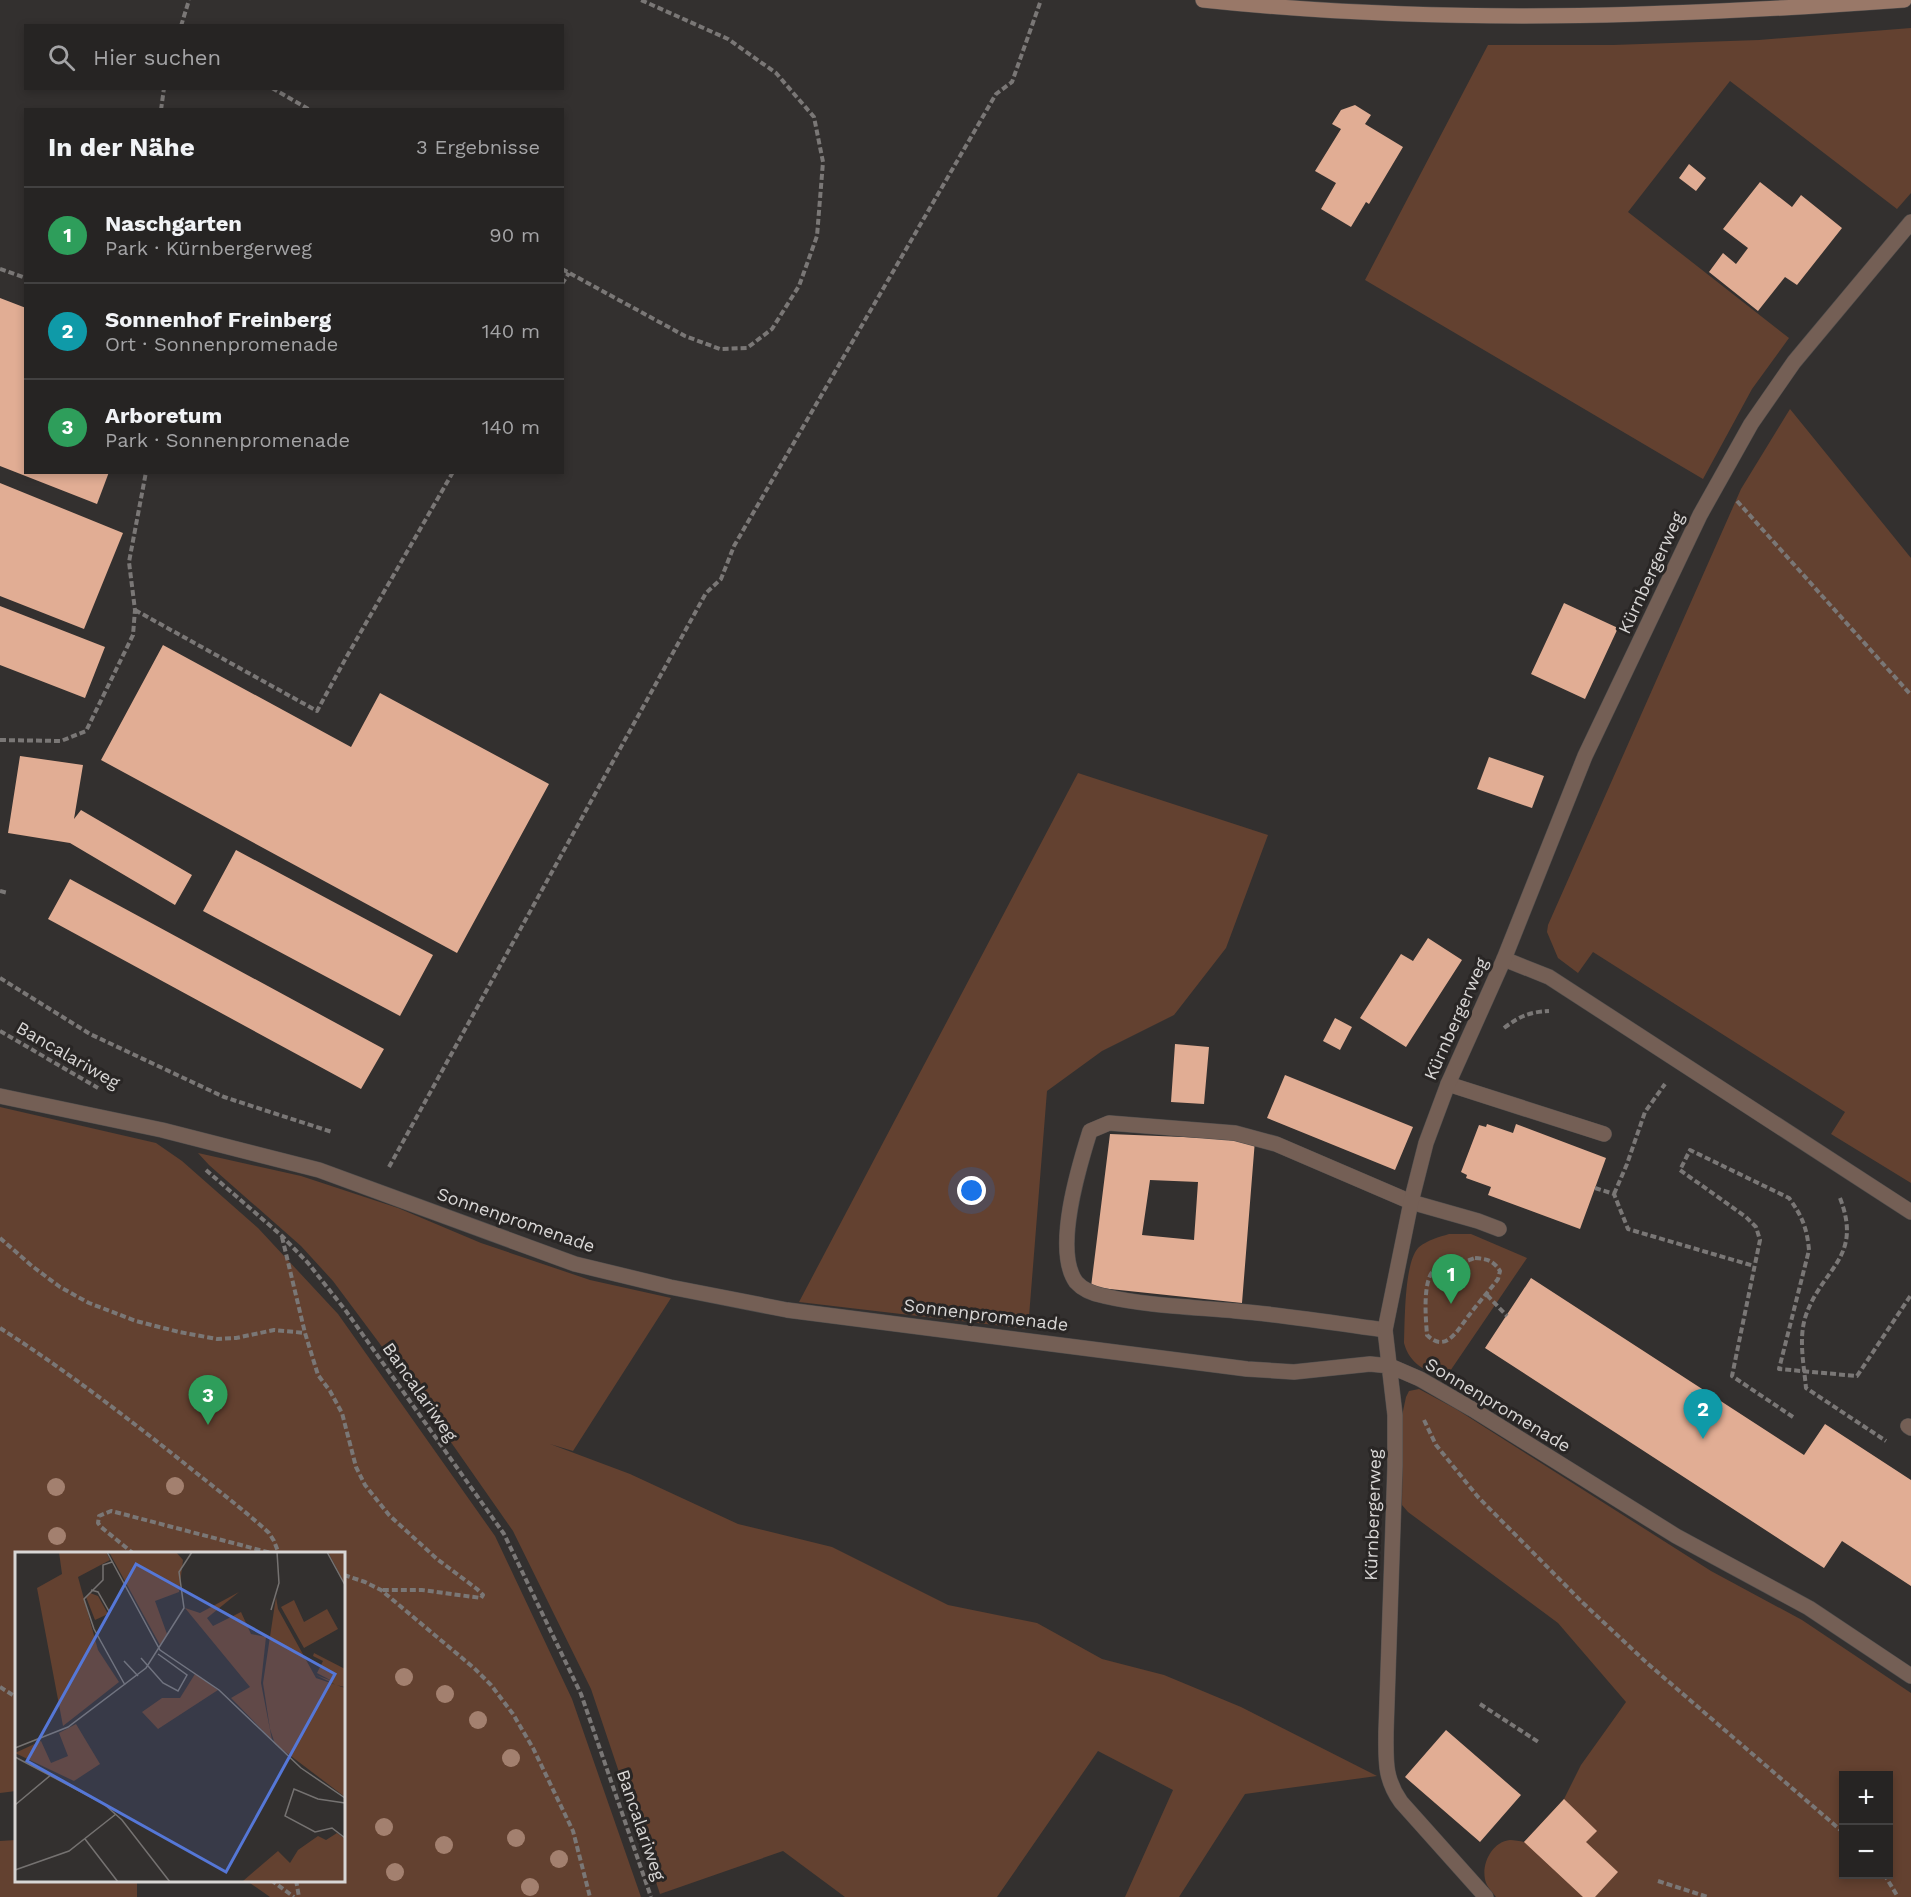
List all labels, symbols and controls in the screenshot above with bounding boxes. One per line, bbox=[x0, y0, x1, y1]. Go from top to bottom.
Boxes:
search box bbox=[24, 24, 564, 90]
icon: search bbox=[45, 41, 78, 74]
text: Hier suchen bbox=[93, 45, 221, 70]
text: In der Nähe bbox=[48, 132, 195, 162]
text: 3 Ergebnisse bbox=[416, 135, 540, 159]
text: Naschgarten bbox=[105, 211, 242, 236]
text: 1 bbox=[63, 223, 72, 247]
text: 90 m bbox=[489, 223, 540, 247]
text: Park · Kürnbergerweg bbox=[105, 236, 312, 260]
text: Sonnenhof Freinberg bbox=[105, 307, 331, 332]
text: 2 bbox=[62, 319, 73, 343]
text: 140 m bbox=[482, 319, 540, 343]
text: Ort · Sonnenpromenade bbox=[105, 332, 338, 356]
text: Arboretum bbox=[105, 403, 222, 428]
text: 3 bbox=[62, 415, 73, 439]
text: 140 m bbox=[482, 415, 540, 439]
text: Park · Sonnenpromenade bbox=[105, 428, 350, 452]
street label: Kürnbergerweg bbox=[1613, 508, 1688, 637]
street label: Kürnbergerweg bbox=[1419, 954, 1492, 1083]
street label: Bancalariweg bbox=[13, 1016, 124, 1093]
your location bbox=[957, 1176, 986, 1205]
street label: Sonnenpromenade bbox=[434, 1183, 598, 1256]
pin: 1 bbox=[1432, 1254, 1470, 1304]
street label: Sonnenpromenade bbox=[902, 1294, 1070, 1335]
street label: Bancalariweg bbox=[379, 1338, 462, 1446]
street label: Sonnenpromenade bbox=[1422, 1353, 1575, 1456]
pin: 3 bbox=[188, 1376, 228, 1425]
pin: 2 bbox=[1684, 1390, 1722, 1439]
street label: Kürnbergerweg bbox=[1360, 1448, 1385, 1581]
inset map bbox=[15, 1552, 345, 1882]
street label: Bancalariweg bbox=[613, 1767, 670, 1883]
map controls bbox=[1839, 1771, 1893, 1879]
button: + bbox=[1839, 1771, 1893, 1825]
button: − bbox=[1839, 1825, 1893, 1879]

